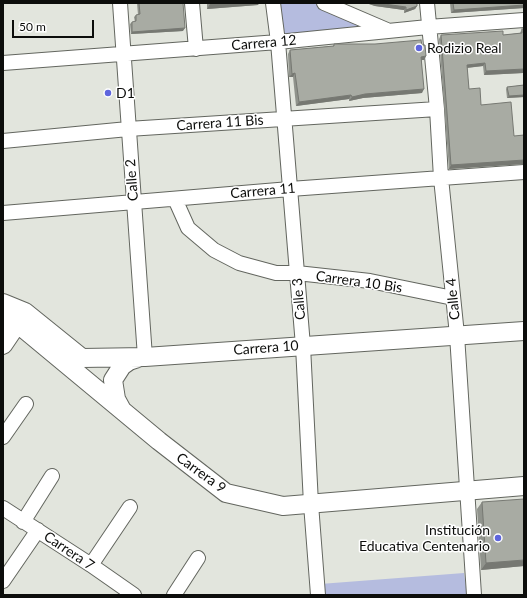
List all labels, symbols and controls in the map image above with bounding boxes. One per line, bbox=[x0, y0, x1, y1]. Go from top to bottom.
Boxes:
scale bar bbox=[14, 12, 96, 38]
text: 50 m bbox=[19, 19, 46, 34]
street label: Carrera 12 bbox=[231, 32, 297, 54]
place label: Rodizio Real bbox=[427, 40, 502, 56]
marker: Rodizio Real bbox=[414, 43, 424, 53]
place label: D1 bbox=[116, 85, 135, 101]
marker: D1 bbox=[103, 88, 113, 98]
street label: Carrera 11 Bis bbox=[176, 112, 264, 134]
street label: Calle 2 bbox=[122, 158, 142, 202]
street label: Carrera 11 bbox=[230, 180, 296, 202]
street label: Carrera 10 Bis bbox=[315, 268, 403, 296]
street label: Calle 3 bbox=[289, 277, 309, 321]
street label: Calle 4 bbox=[442, 277, 464, 321]
street label: Carrera 10 bbox=[233, 337, 299, 359]
street label: Carrera 9 bbox=[173, 449, 229, 497]
place label: Institución Educativa Centenario bbox=[359, 522, 490, 554]
street label: Carrera 7 bbox=[41, 528, 97, 574]
marker: Institución Educativa Centenario bbox=[493, 533, 503, 543]

